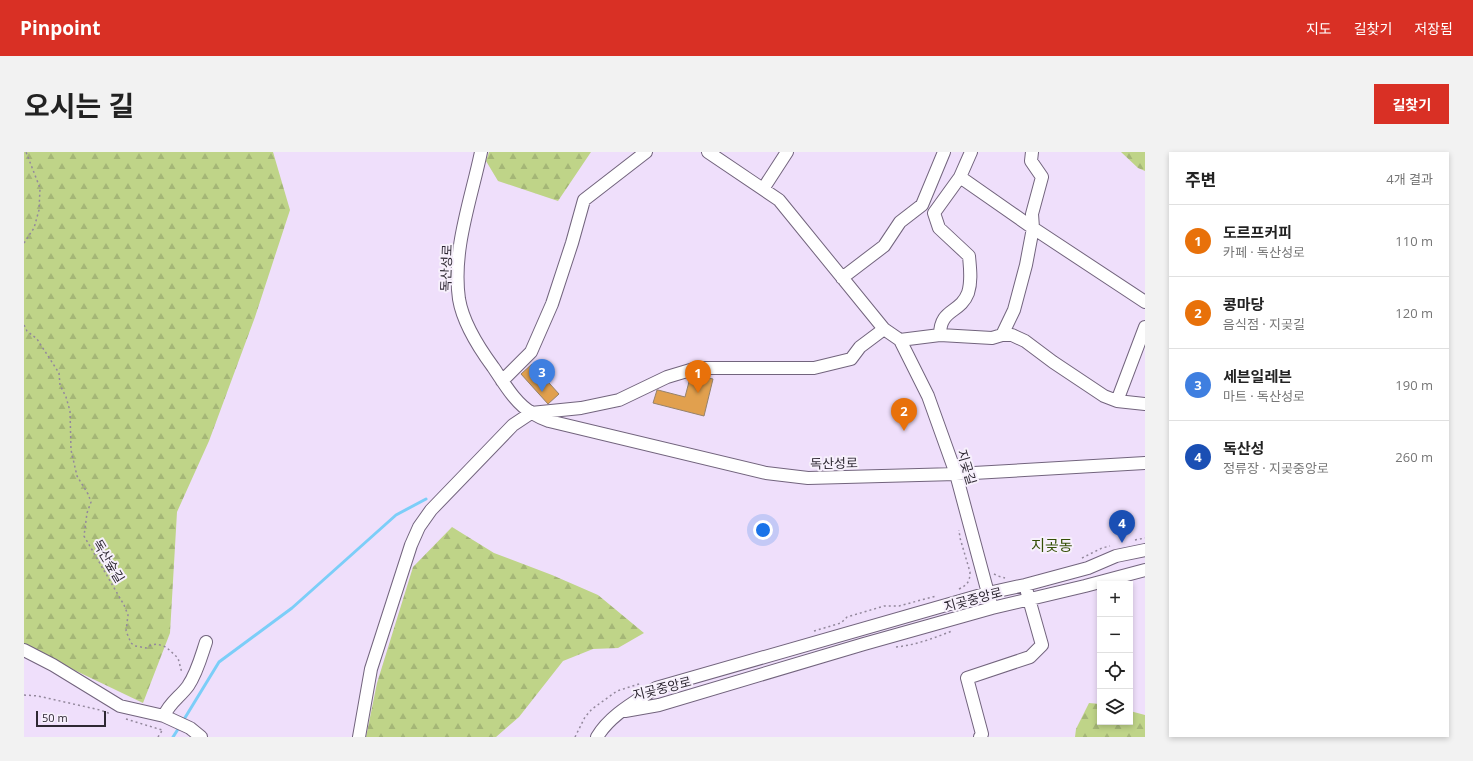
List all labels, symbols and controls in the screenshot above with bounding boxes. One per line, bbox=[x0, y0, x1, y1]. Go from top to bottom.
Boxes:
text: Pinpoint bbox=[20, 15, 101, 41]
text: 지도 bbox=[1306, 19, 1332, 38]
text: 길찾기 bbox=[1354, 19, 1392, 38]
text: 저장됨 bbox=[1414, 19, 1453, 38]
button: 길찾기 bbox=[1374, 84, 1449, 124]
text: 오시는 길 bbox=[24, 86, 134, 124]
text: 주변 bbox=[1185, 168, 1216, 191]
text: 4개 결과 bbox=[1386, 170, 1433, 188]
text: 도르프커피 bbox=[1223, 222, 1292, 242]
text: 1 bbox=[1194, 232, 1202, 250]
text: 110 m bbox=[1395, 232, 1433, 250]
text: 카페 · 독산성로 bbox=[1223, 243, 1305, 261]
street label: 독산성로 bbox=[436, 244, 456, 292]
text: 콩마당 bbox=[1223, 294, 1264, 314]
text: 2 bbox=[1194, 304, 1202, 322]
text: 120 m bbox=[1395, 304, 1433, 322]
text: 음식점 · 지곶길 bbox=[1223, 315, 1305, 333]
pin: 3 bbox=[529, 359, 555, 392]
pin: 1 bbox=[685, 360, 711, 393]
text: 세븐일레븐 bbox=[1223, 366, 1292, 386]
text: 3 bbox=[1194, 376, 1202, 394]
text: 190 m bbox=[1395, 376, 1433, 394]
text: 마트 · 독산성로 bbox=[1223, 387, 1305, 405]
pin: 2 bbox=[891, 398, 917, 431]
text: 독산성 bbox=[1223, 438, 1264, 458]
street label: 지곶길 bbox=[953, 447, 981, 487]
text: 4 bbox=[1194, 448, 1202, 466]
text: 260 m bbox=[1395, 448, 1433, 466]
street label: 독산성로 bbox=[810, 454, 858, 472]
text: 정류장 · 지곶중앙로 bbox=[1223, 459, 1329, 477]
pin: 4 bbox=[1109, 510, 1135, 543]
your location bbox=[753, 520, 773, 540]
district label: 지곶동 bbox=[1031, 535, 1073, 555]
street label: 독산숲길 bbox=[89, 536, 129, 586]
map controls bbox=[1097, 581, 1133, 725]
button: + bbox=[1097, 581, 1133, 617]
street label: 지곶중앙로 bbox=[942, 583, 1004, 615]
button: − bbox=[1097, 617, 1133, 653]
button: locate bbox=[1097, 653, 1133, 689]
street label: 지곶중앙로 bbox=[631, 672, 693, 704]
button: layers bbox=[1097, 689, 1133, 725]
scale bar bbox=[36, 709, 106, 728]
text: 50 m bbox=[42, 710, 68, 725]

